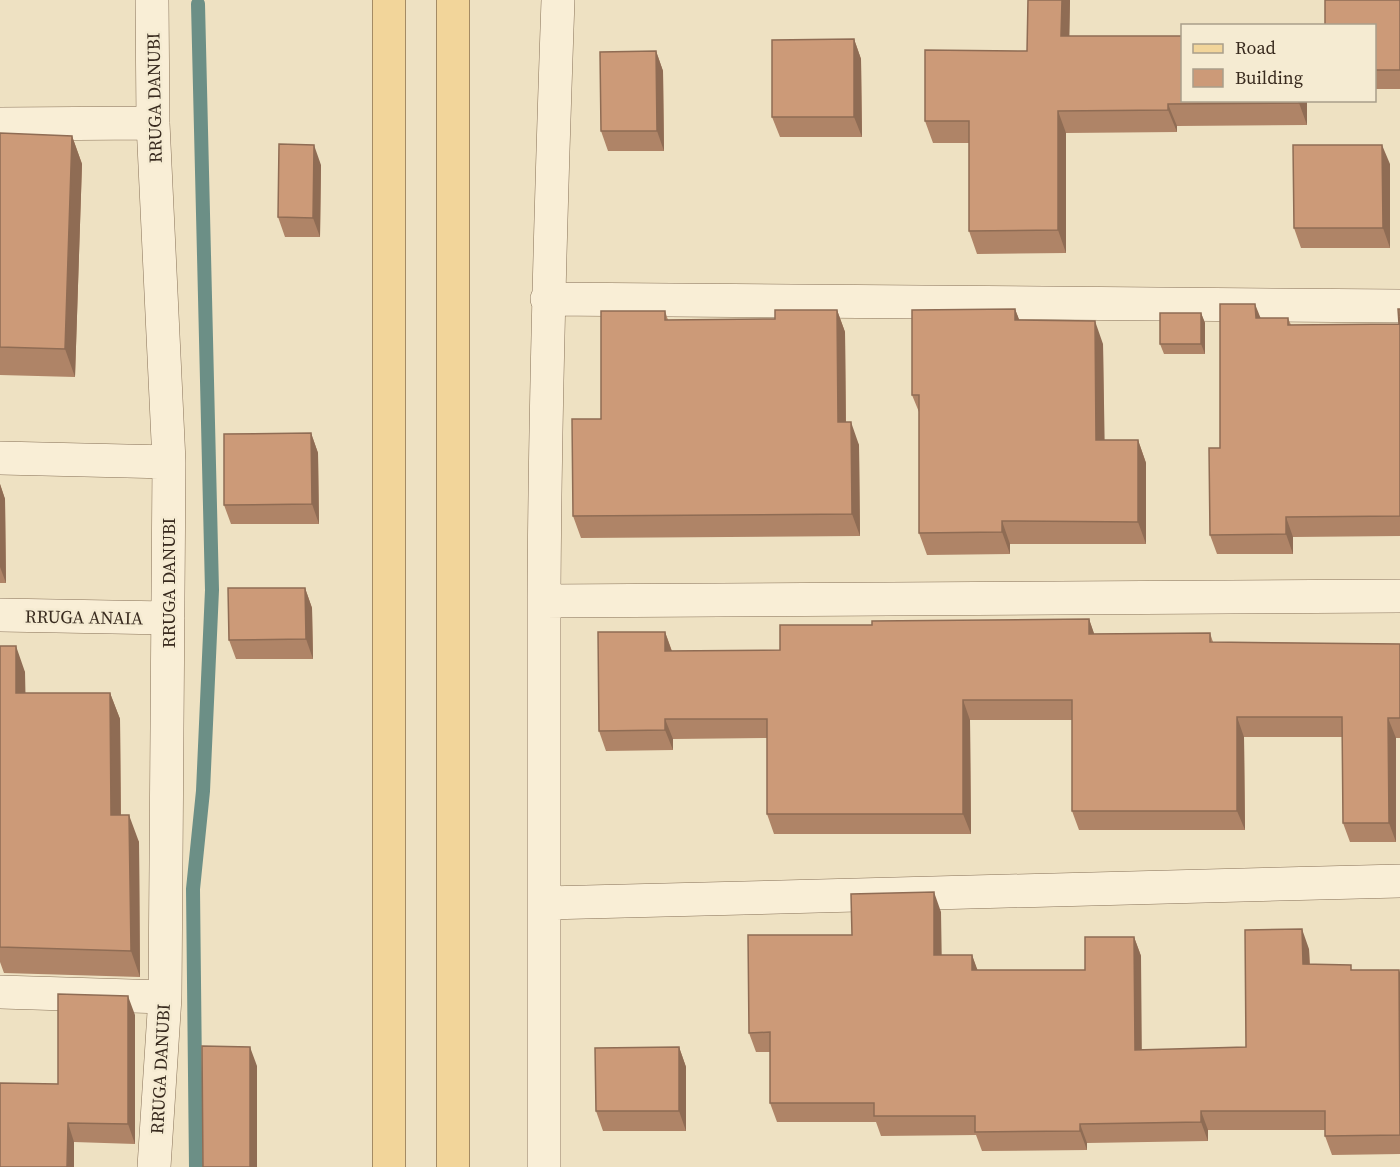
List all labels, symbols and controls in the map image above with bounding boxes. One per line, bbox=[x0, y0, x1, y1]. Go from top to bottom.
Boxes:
legend bbox=[1181, 24, 1376, 102]
street label: RRUGA DANUBI bbox=[140, 33, 168, 163]
text: Road bbox=[1235, 35, 1276, 60]
text: Building bbox=[1235, 65, 1303, 90]
street label: RRUGA DANUBI bbox=[156, 518, 181, 648]
street label: RRUGA ANAIA bbox=[25, 603, 143, 631]
street label: RRUGA DANUBI bbox=[144, 1003, 176, 1135]

